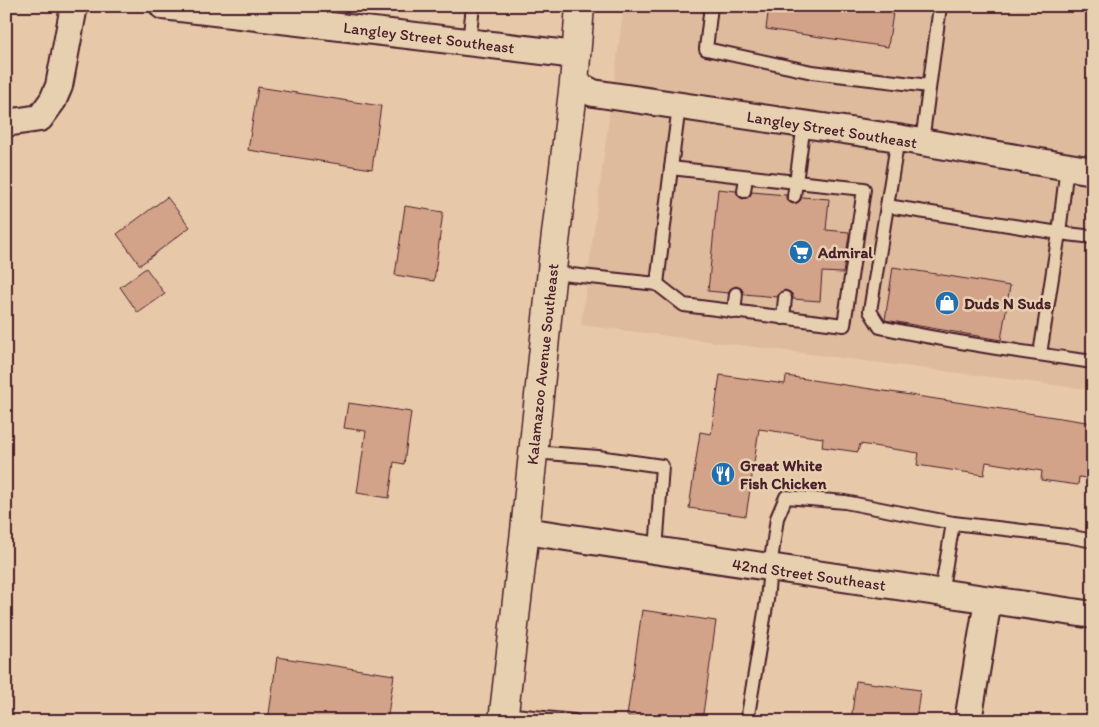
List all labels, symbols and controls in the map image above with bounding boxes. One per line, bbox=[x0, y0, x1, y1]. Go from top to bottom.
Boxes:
street label: Langley Street Southeast bbox=[342, 18, 516, 57]
street label: Langley Street Southeast bbox=[745, 107, 918, 152]
supermarket icon: Admiral bbox=[788, 239, 814, 265]
place label: Admiral bbox=[817, 243, 873, 262]
street label: Kalamazoo Avenue Southeast bbox=[522, 262, 563, 466]
shop icon: Duds N Suds bbox=[934, 290, 960, 316]
place label: Duds N Suds bbox=[964, 294, 1051, 313]
place label: Great White Fish Chicken bbox=[740, 456, 827, 493]
restaurant icon: Great White Fish Chicken bbox=[710, 461, 736, 487]
street label: 42nd Street Southeast bbox=[731, 554, 887, 595]

